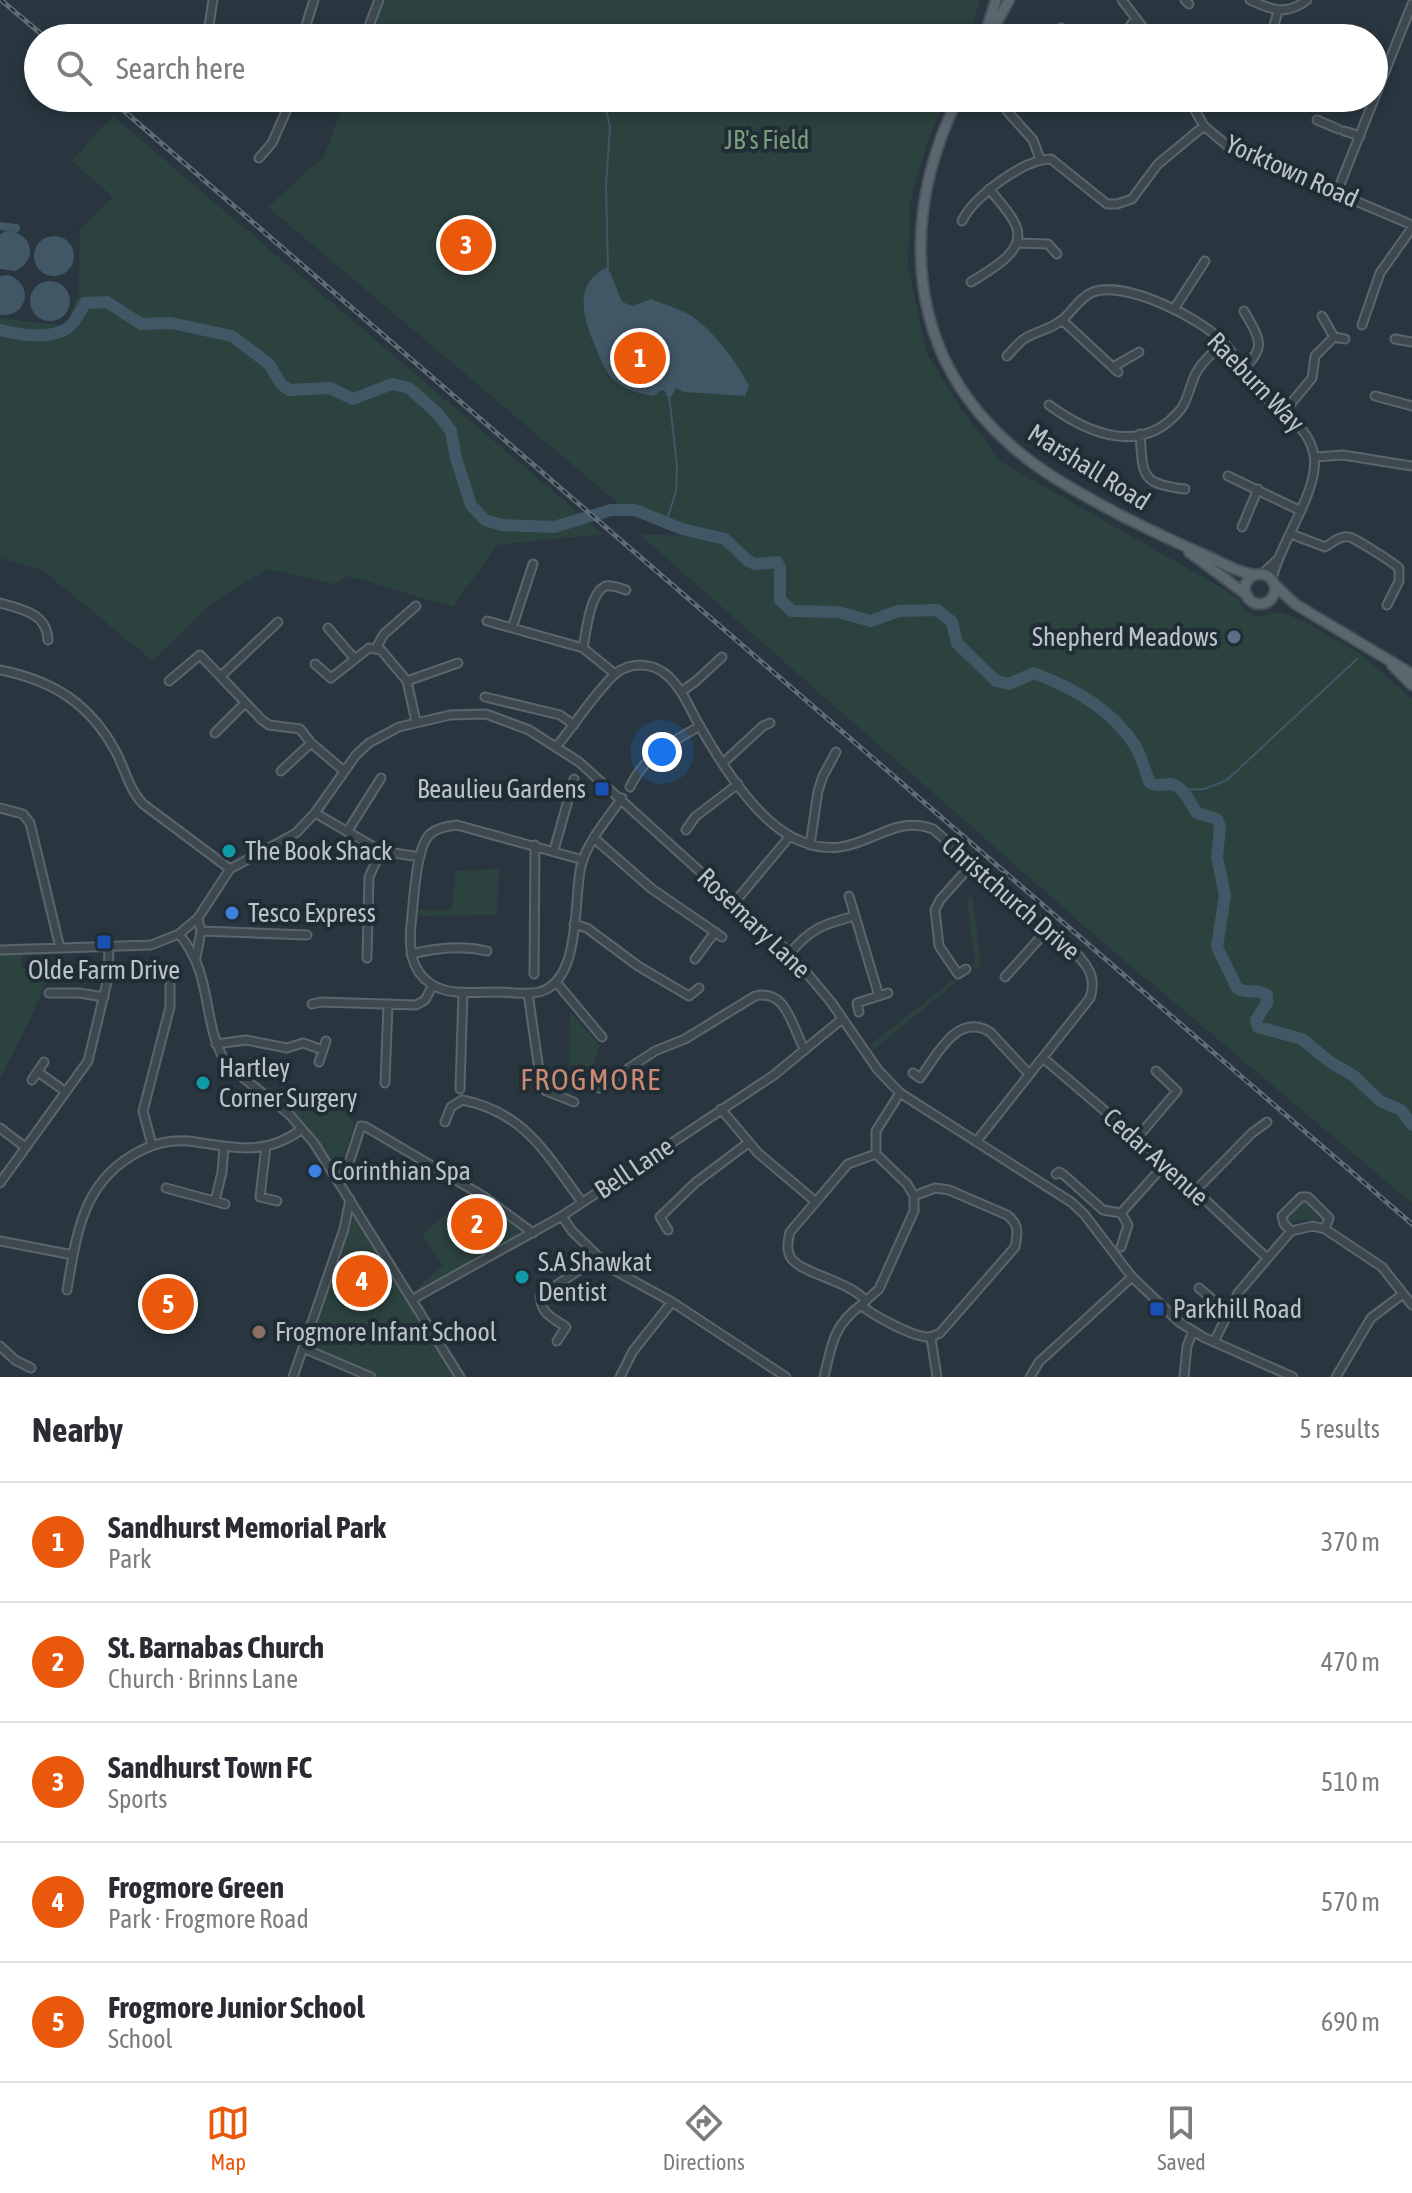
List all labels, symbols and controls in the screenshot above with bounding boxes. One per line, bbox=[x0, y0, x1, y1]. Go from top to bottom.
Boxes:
search box bbox=[24, 24, 1388, 112]
icon: search bbox=[52, 46, 96, 90]
text: Search here bbox=[116, 51, 245, 85]
park label: JB's Field bbox=[725, 125, 809, 155]
street label: Yorktown Road bbox=[1221, 128, 1363, 214]
pin: 3 bbox=[440, 215, 492, 275]
street label: Raeburn Way bbox=[1201, 326, 1311, 438]
pin: 1 bbox=[614, 328, 666, 388]
street label: Marshall Road bbox=[1023, 418, 1155, 516]
place label: Shepherd Meadows bbox=[1032, 622, 1218, 652]
marker: Shepherd Meadows bbox=[1225, 628, 1243, 646]
your location bbox=[642, 732, 682, 772]
place label: Beaulieu Gardens bbox=[417, 774, 586, 804]
marker: Beaulieu Gardens bbox=[593, 780, 611, 798]
street label: Christchurch Drive bbox=[936, 830, 1086, 966]
place label: The Book Shack bbox=[245, 836, 392, 866]
marker: The Book Shack bbox=[220, 842, 238, 860]
street label: Rosemary Lane bbox=[691, 862, 817, 984]
place label: Tesco Express bbox=[248, 898, 376, 928]
marker: Tesco Express bbox=[223, 904, 241, 922]
marker: Olde Farm Drive bbox=[95, 933, 113, 951]
place label: Olde Farm Drive bbox=[28, 955, 180, 985]
place label: Hartley Corner Surgery bbox=[219, 1053, 358, 1113]
district label: FROGMORE bbox=[520, 1062, 662, 1096]
marker: Hartley Corner Surgery bbox=[194, 1074, 212, 1092]
street label: Cedar Avenue bbox=[1097, 1102, 1215, 1212]
street label: Bell Lane bbox=[589, 1131, 679, 1205]
place label: Corinthian Spa bbox=[331, 1156, 471, 1186]
marker: Corinthian Spa bbox=[306, 1162, 324, 1180]
pin: 2 bbox=[451, 1194, 503, 1254]
place label: S.A Shawkat Dentist bbox=[538, 1247, 652, 1307]
pin: 4 bbox=[336, 1251, 388, 1311]
marker: S.A Shawkat Dentist bbox=[513, 1268, 531, 1286]
pin: 5 bbox=[142, 1274, 194, 1334]
place label: Parkhill Road bbox=[1173, 1294, 1302, 1324]
marker: Parkhill Road bbox=[1148, 1300, 1166, 1318]
place label: Frogmore Infant School bbox=[275, 1317, 497, 1347]
marker: Frogmore Infant School bbox=[250, 1323, 268, 1341]
text: Nearby bbox=[32, 1410, 123, 1449]
text: 5 results bbox=[1299, 1414, 1380, 1444]
text: Sandhurst Memorial Park bbox=[108, 1510, 386, 1544]
text: 1 bbox=[52, 1527, 64, 1557]
text: 370 m bbox=[1321, 1527, 1380, 1557]
text: Park bbox=[108, 1544, 151, 1574]
text: St. Barnabas Church bbox=[108, 1630, 324, 1664]
text: 2 bbox=[52, 1647, 64, 1677]
text: 470 m bbox=[1321, 1647, 1380, 1677]
text: Church · Brinns Lane bbox=[108, 1664, 298, 1694]
text: Sandhurst Town FC bbox=[108, 1750, 312, 1784]
text: 3 bbox=[52, 1767, 64, 1797]
text: 510 m bbox=[1321, 1767, 1380, 1797]
text: Sports bbox=[108, 1784, 168, 1814]
text: Frogmore Green bbox=[108, 1870, 284, 1904]
text: 4 bbox=[52, 1887, 64, 1917]
text: 570 m bbox=[1321, 1887, 1380, 1917]
text: Park · Frogmore Road bbox=[108, 1904, 309, 1934]
text: Frogmore Junior School bbox=[108, 1990, 365, 2024]
text: 5 bbox=[52, 2007, 64, 2037]
text: 690 m bbox=[1321, 2007, 1380, 2037]
text: School bbox=[108, 2024, 172, 2054]
tab: Map bbox=[206, 2101, 250, 2175]
tab: Directions bbox=[663, 2101, 745, 2175]
tab: Saved bbox=[1157, 2101, 1206, 2175]

